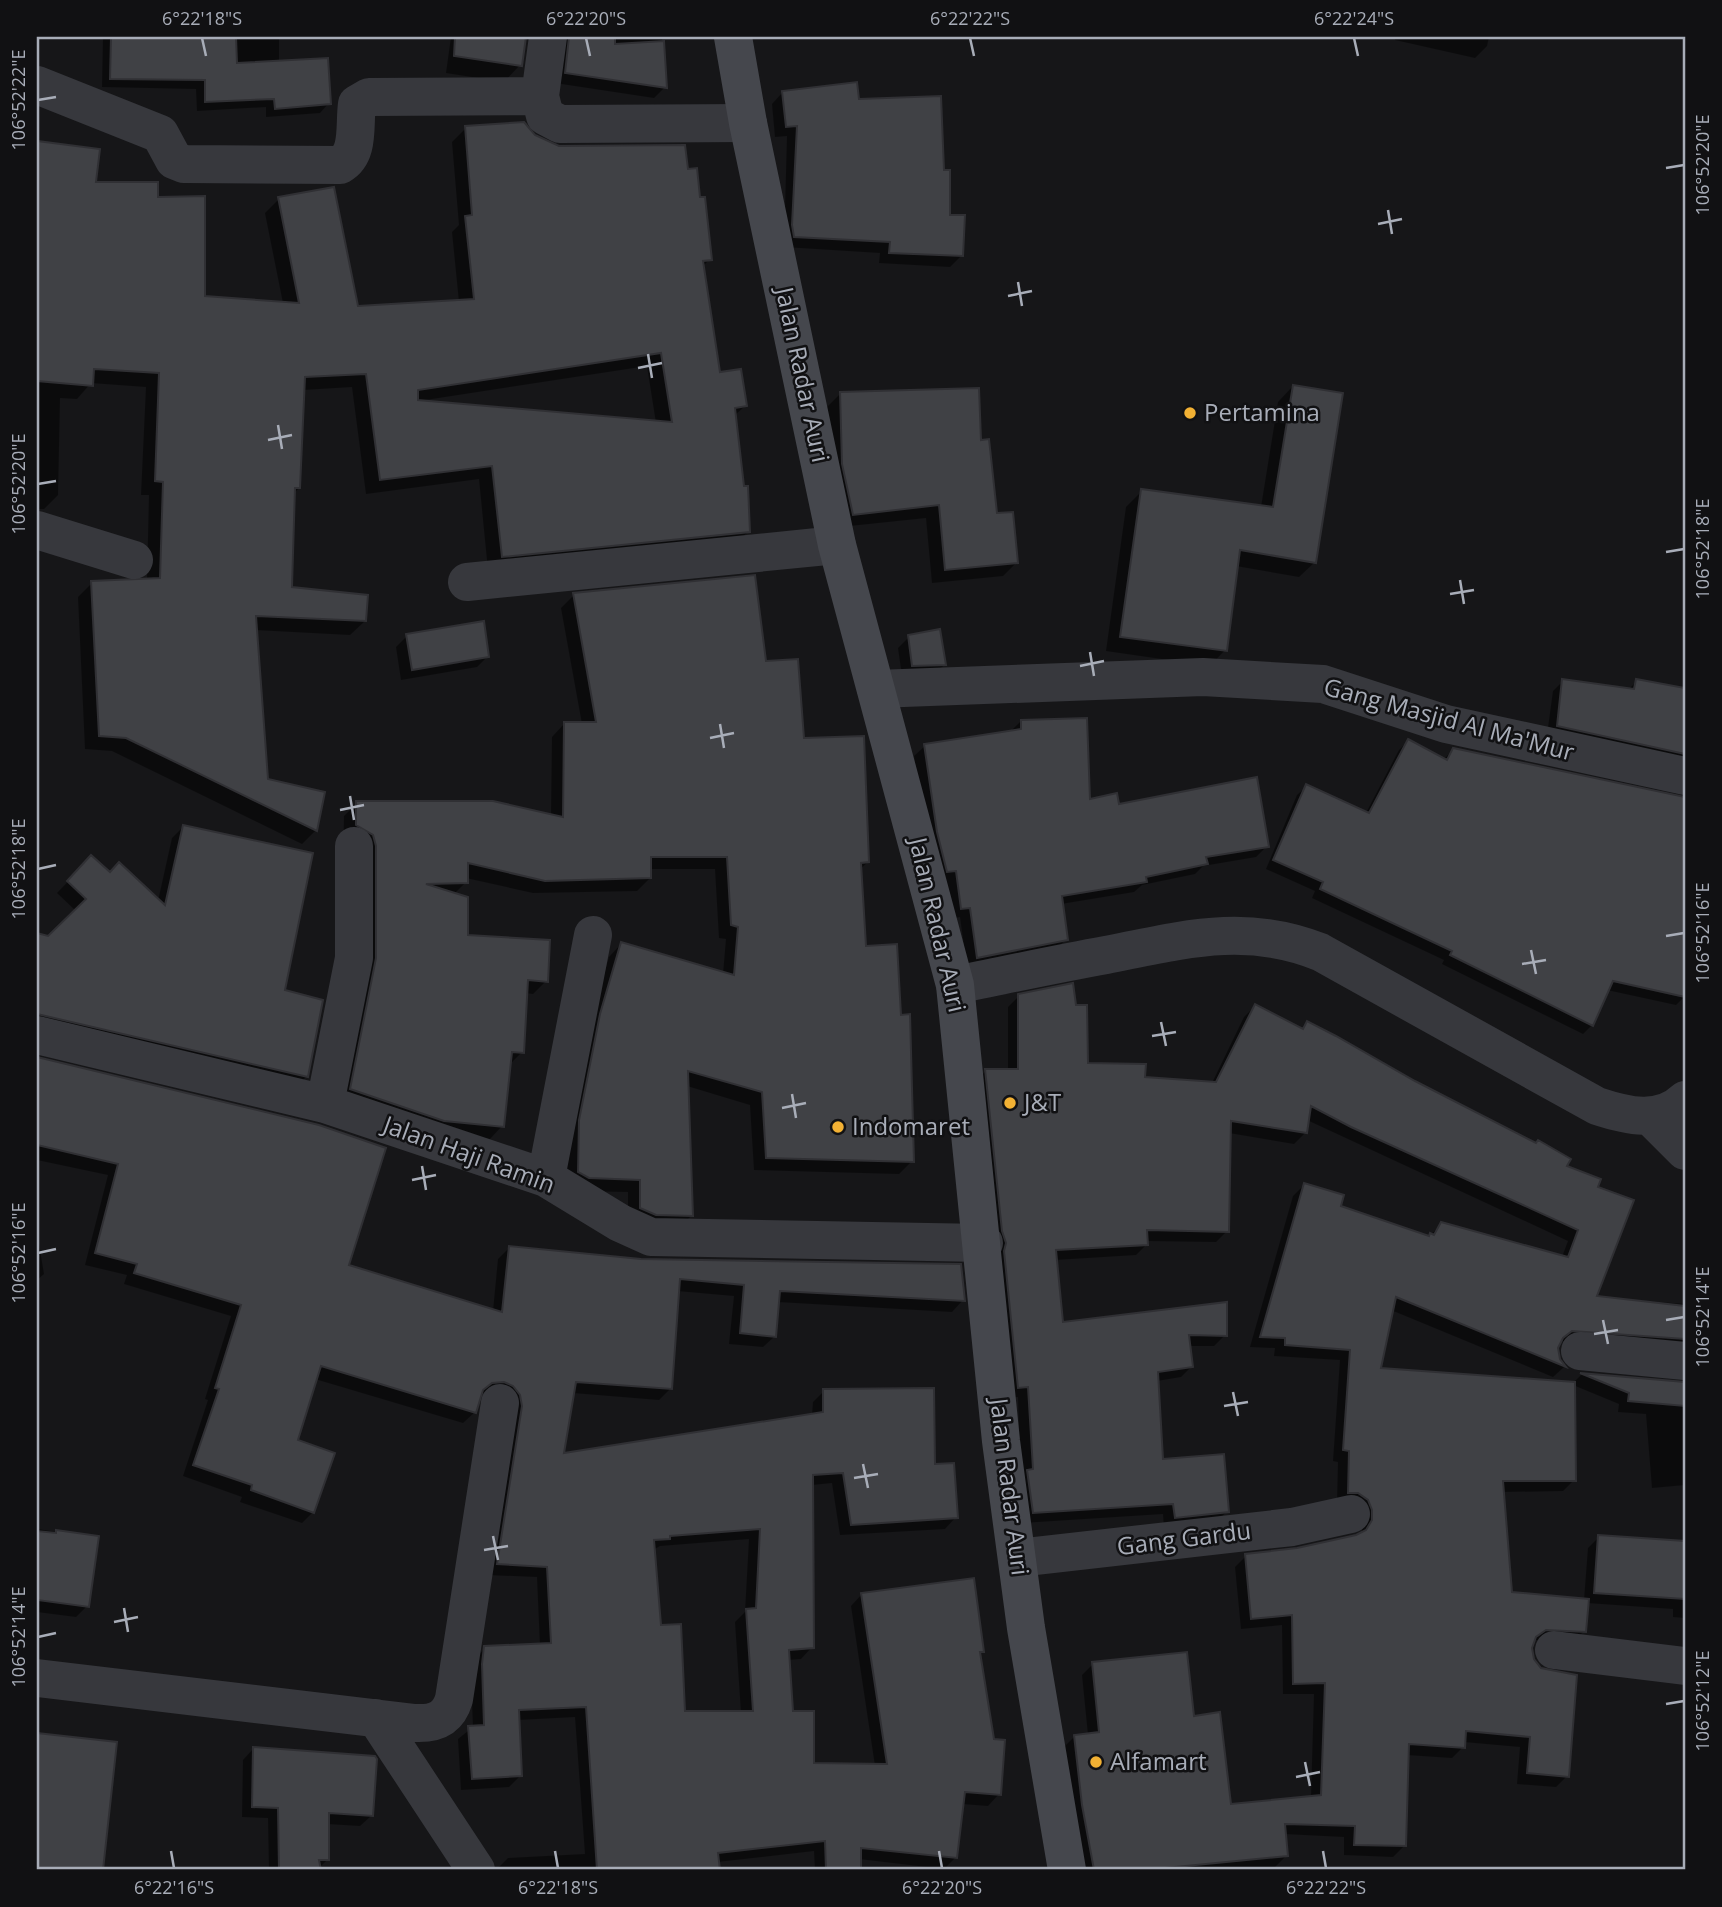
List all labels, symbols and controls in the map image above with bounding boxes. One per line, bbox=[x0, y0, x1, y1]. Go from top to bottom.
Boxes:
text: 6°22'18"S bbox=[162, 6, 242, 30]
text: 6°22'20"S bbox=[546, 6, 626, 30]
text: 6°22'22"S bbox=[930, 6, 1010, 30]
text: 6°22'24"S bbox=[1314, 6, 1394, 30]
text: 106°52'22"E bbox=[6, 50, 30, 150]
text: 106°52'20"E bbox=[1690, 115, 1714, 215]
street label: Jalan Radar Auri bbox=[768, 282, 838, 465]
place label: Pertamina bbox=[1204, 395, 1320, 428]
marker: Pertamina bbox=[1182, 405, 1198, 421]
text: 106°52'20"E bbox=[6, 434, 30, 534]
text: 106°52'18"E bbox=[1690, 499, 1714, 599]
street label: Gang Masjid Al Ma'Mur bbox=[1321, 669, 1578, 768]
text: 106°52'18"E bbox=[6, 819, 30, 919]
street label: Jalan Radar Auri bbox=[902, 832, 975, 1015]
text: 106°52'16"E bbox=[1690, 883, 1714, 983]
place label: J&T bbox=[1022, 1085, 1061, 1118]
marker: J&T bbox=[1002, 1095, 1018, 1111]
street label: Jalan Haji Ramin bbox=[377, 1107, 560, 1200]
place label: Indomaret bbox=[852, 1109, 970, 1142]
marker: Indomaret bbox=[830, 1119, 846, 1135]
text: 106°52'16"E bbox=[6, 1203, 30, 1303]
text: 106°52'14"E bbox=[1690, 1267, 1714, 1367]
street label: Jalan Radar Auri bbox=[983, 1394, 1038, 1577]
street label: Gang Gardu bbox=[1115, 1513, 1253, 1562]
text: 106°52'14"E bbox=[6, 1587, 30, 1687]
text: 106°52'12"E bbox=[1690, 1651, 1714, 1751]
place label: Alfamart bbox=[1110, 1744, 1207, 1777]
marker: Alfamart bbox=[1088, 1754, 1104, 1770]
text: 6°22'16"S bbox=[134, 1875, 214, 1899]
text: 6°22'18"S bbox=[518, 1875, 598, 1899]
text: 6°22'20"S bbox=[902, 1875, 982, 1899]
text: 6°22'22"S bbox=[1286, 1875, 1366, 1899]

